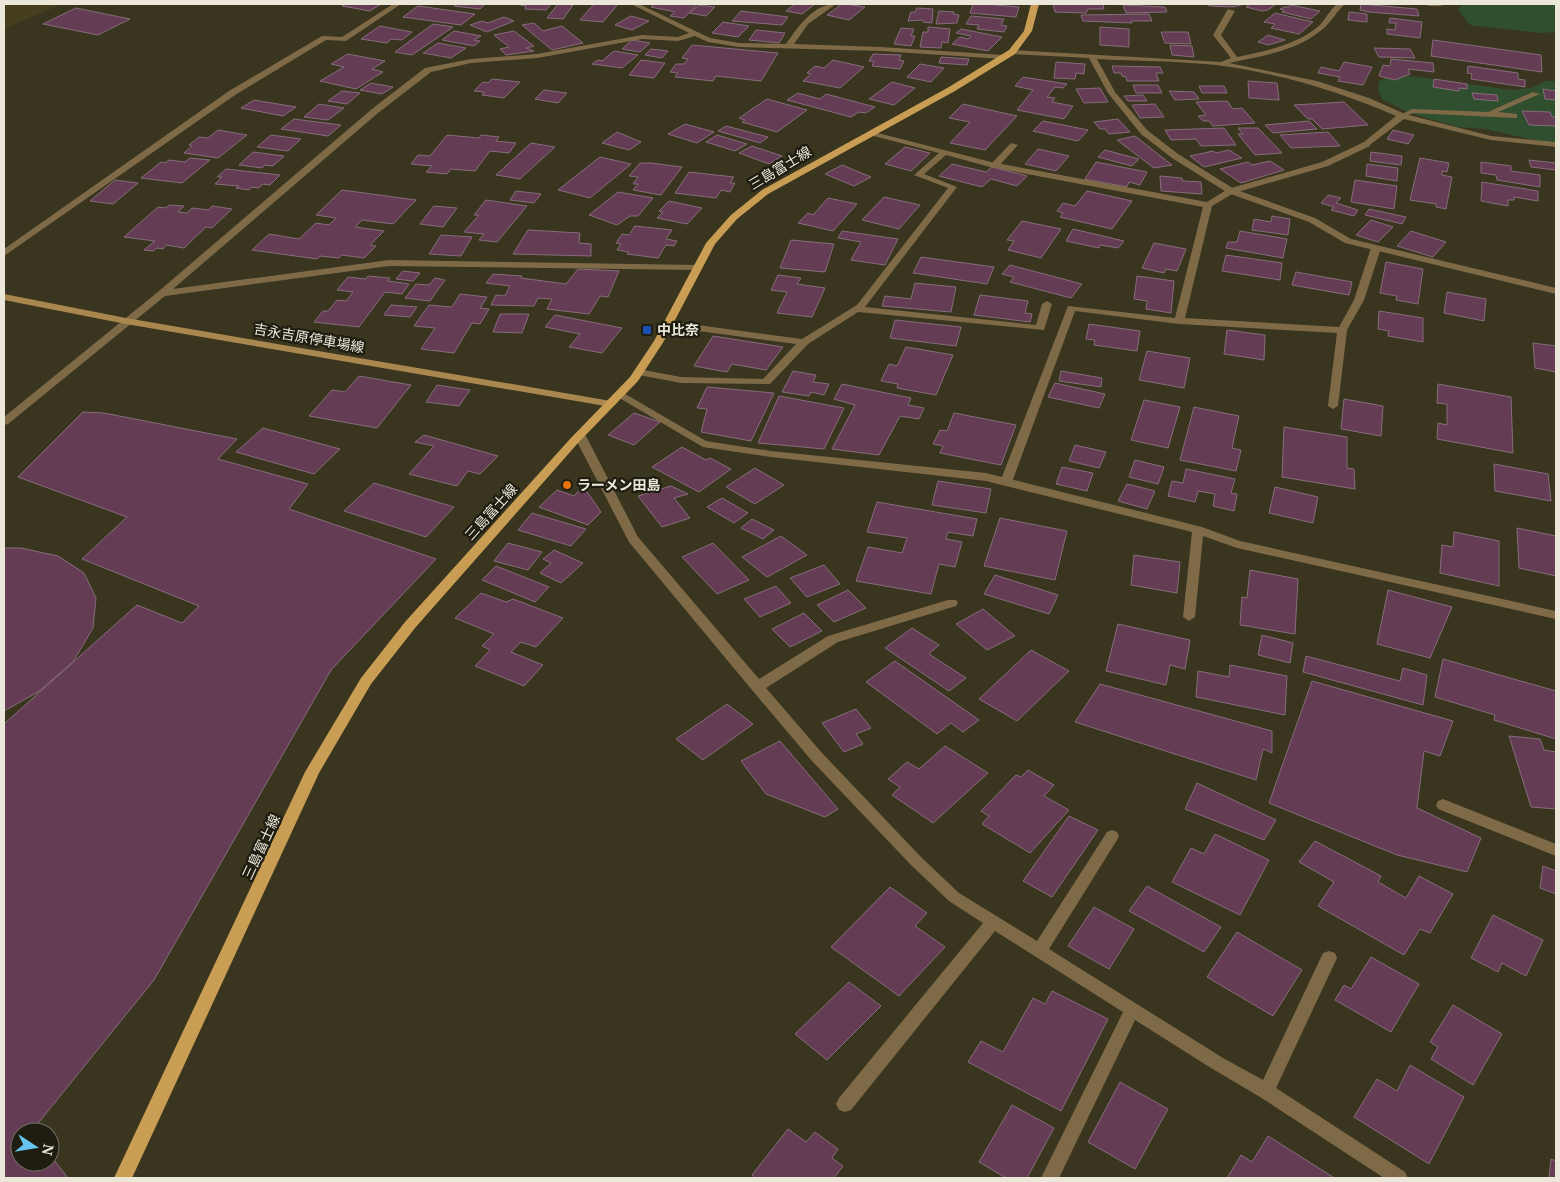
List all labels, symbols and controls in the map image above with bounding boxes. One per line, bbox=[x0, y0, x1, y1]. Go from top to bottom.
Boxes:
street label: 三島富士線 bbox=[745, 141, 815, 194]
street label: 吉永吉原停車場線 bbox=[252, 318, 366, 357]
place label: 中比奈 bbox=[657, 320, 699, 339]
marker: 中比奈 bbox=[641, 324, 653, 336]
place label: ラーメン田島 bbox=[577, 475, 660, 494]
street label: 三島富士線 bbox=[460, 479, 521, 544]
marker: ラーメン田島 bbox=[561, 479, 573, 491]
street label: 三島富士線 bbox=[237, 811, 284, 883]
north arrow bbox=[10, 1122, 60, 1172]
text: N bbox=[38, 1142, 59, 1157]

